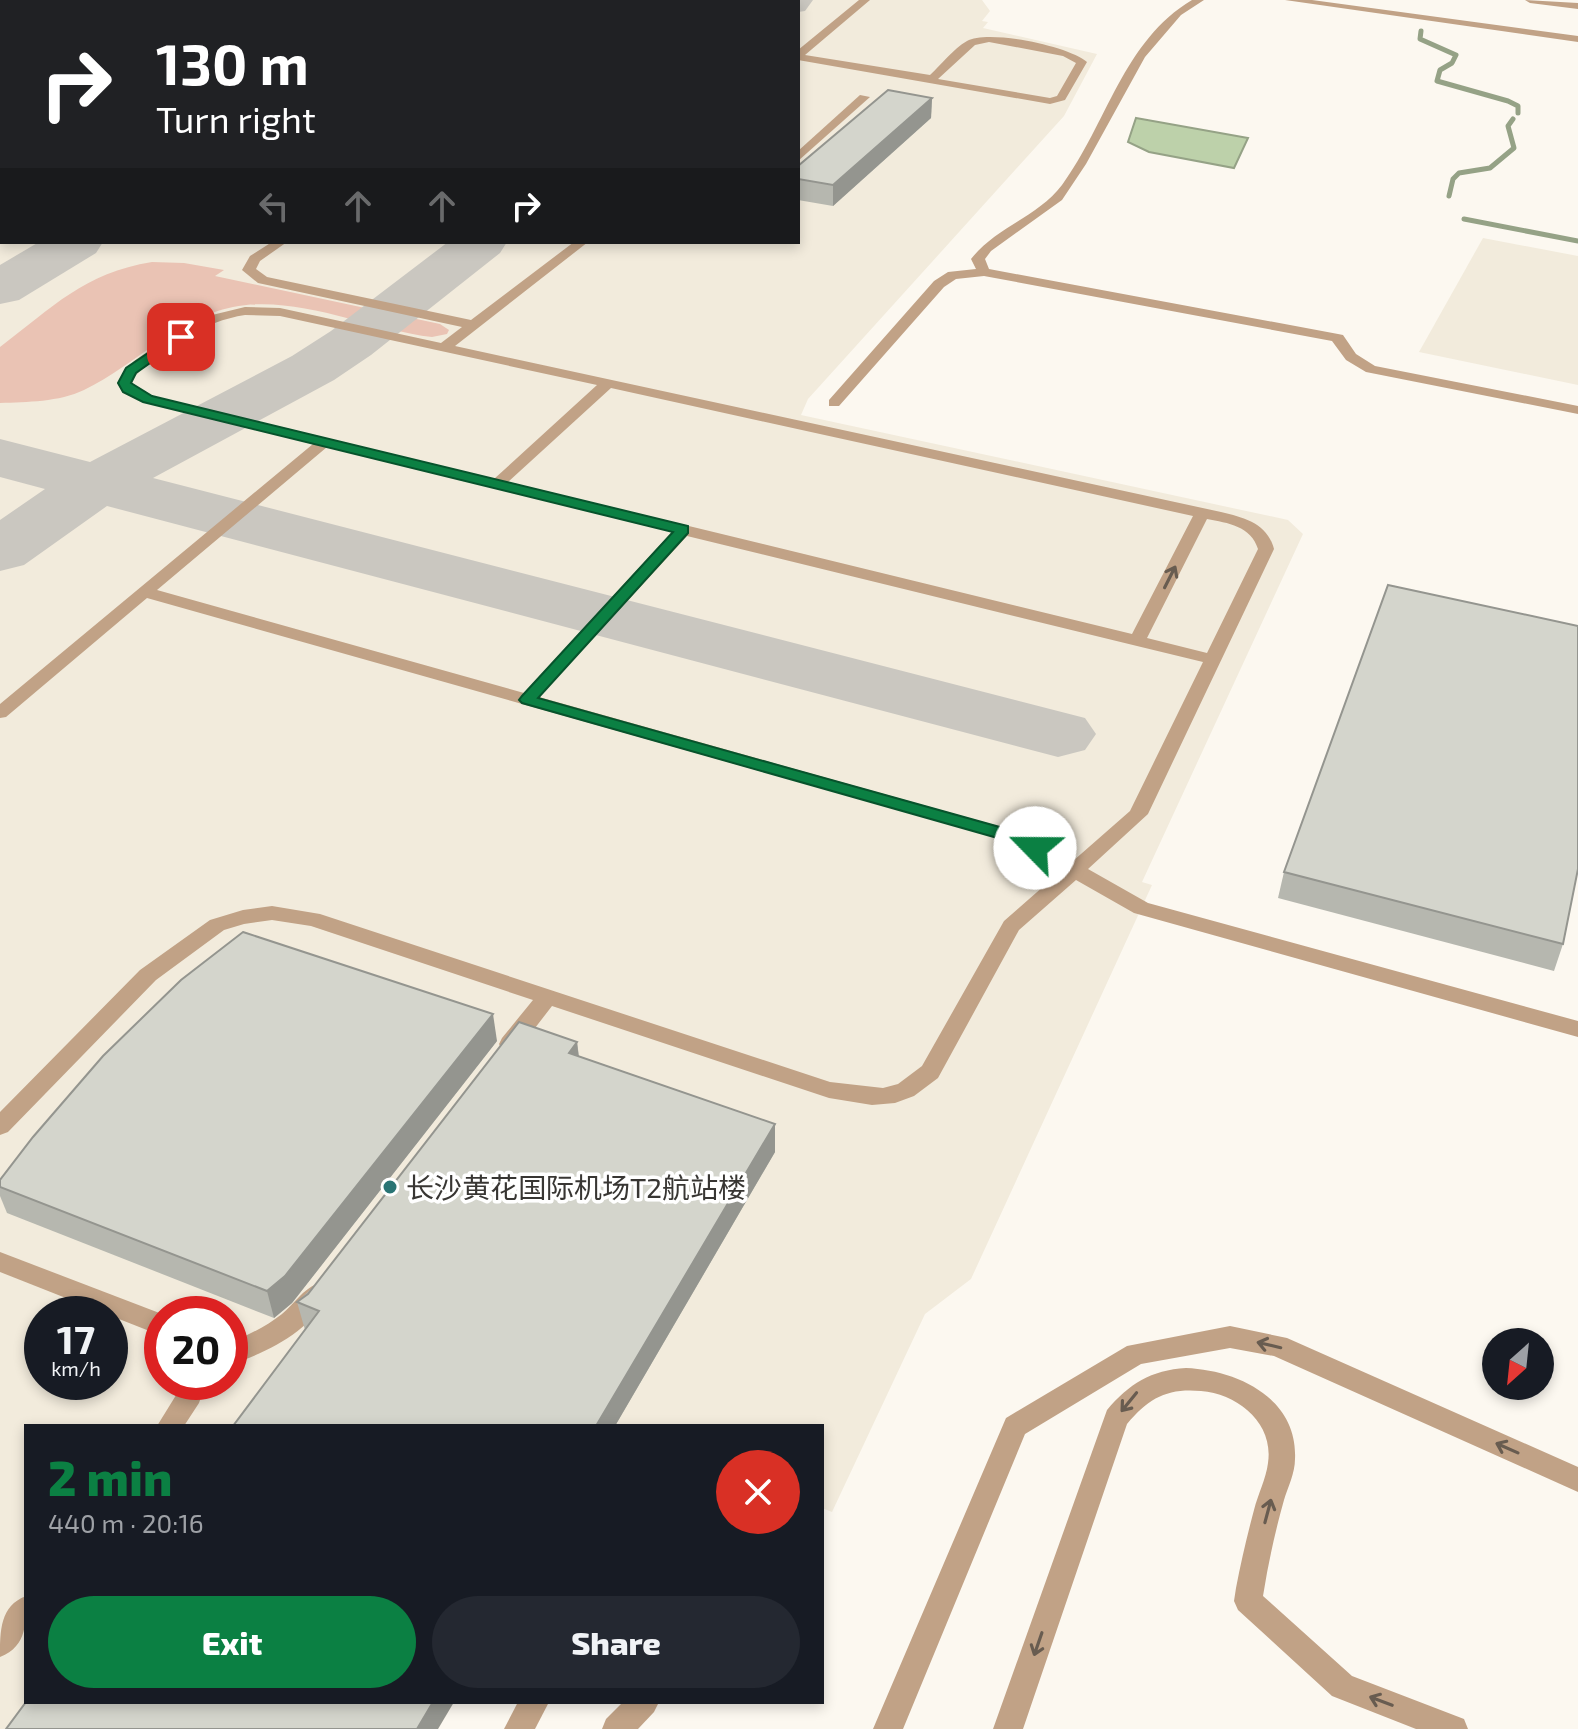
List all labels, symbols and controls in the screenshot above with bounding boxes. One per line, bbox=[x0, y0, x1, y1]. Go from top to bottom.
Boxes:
text: 130 m bbox=[156, 29, 309, 96]
icon: right bbox=[24, 32, 128, 136]
text: Turn right bbox=[156, 97, 316, 140]
icon: left bbox=[252, 184, 296, 228]
icon: ahead bbox=[336, 184, 380, 228]
icon: ahead bbox=[420, 184, 464, 228]
icon: right bbox=[504, 184, 548, 228]
pin bbox=[147, 303, 215, 371]
icon: arrive bbox=[159, 315, 203, 359]
one-way arrow bbox=[1162, 566, 1178, 590]
position arrow bbox=[993, 806, 1077, 890]
place label: 长沙黄花国际机场T2航站楼 bbox=[406, 1170, 746, 1204]
marker: 长沙黄花国际机场T2航站楼 bbox=[381, 1178, 399, 1196]
speed limit sign: 20 bbox=[144, 1296, 248, 1400]
text: 17 bbox=[57, 1314, 95, 1362]
north arrow bbox=[1482, 1328, 1554, 1400]
map controls bbox=[1482, 1328, 1554, 1400]
one-way arrow bbox=[1256, 1337, 1282, 1352]
text: km/h bbox=[51, 1356, 101, 1380]
one-way arrow bbox=[1120, 1391, 1138, 1412]
one-way arrow bbox=[1495, 1440, 1520, 1455]
text: 2 min bbox=[48, 1448, 172, 1506]
button: close bbox=[716, 1450, 800, 1534]
one-way arrow bbox=[1261, 1499, 1276, 1525]
text: 440 m · 20:16 bbox=[48, 1507, 204, 1538]
button: Exit bbox=[48, 1596, 416, 1688]
button: Share bbox=[432, 1596, 800, 1688]
one-way arrow bbox=[1029, 1632, 1044, 1657]
one-way arrow bbox=[1369, 1693, 1394, 1707]

